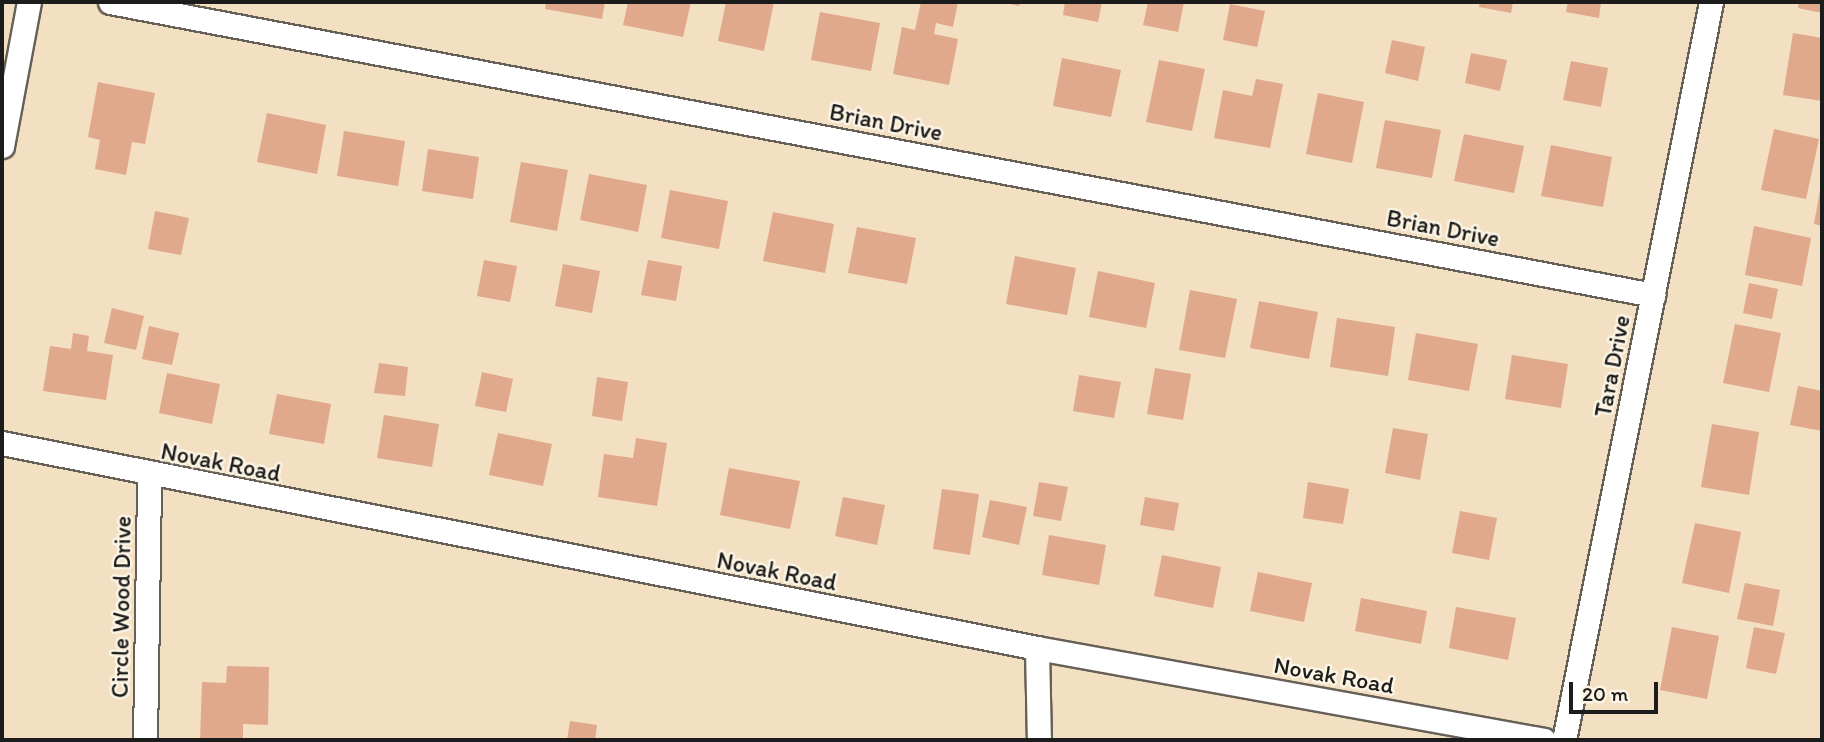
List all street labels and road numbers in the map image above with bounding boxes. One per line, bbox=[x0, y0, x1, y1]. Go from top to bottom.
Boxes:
street label: Brian Drive bbox=[827, 97, 945, 147]
street label: Brian Drive bbox=[1384, 203, 1502, 253]
street label: Tara Drive bbox=[1588, 312, 1636, 420]
street label: Novak Road bbox=[159, 436, 283, 488]
street label: Circle Wood Drive bbox=[105, 516, 137, 698]
street label: Novak Road bbox=[715, 545, 839, 597]
street label: Novak Road bbox=[1272, 650, 1396, 700]

